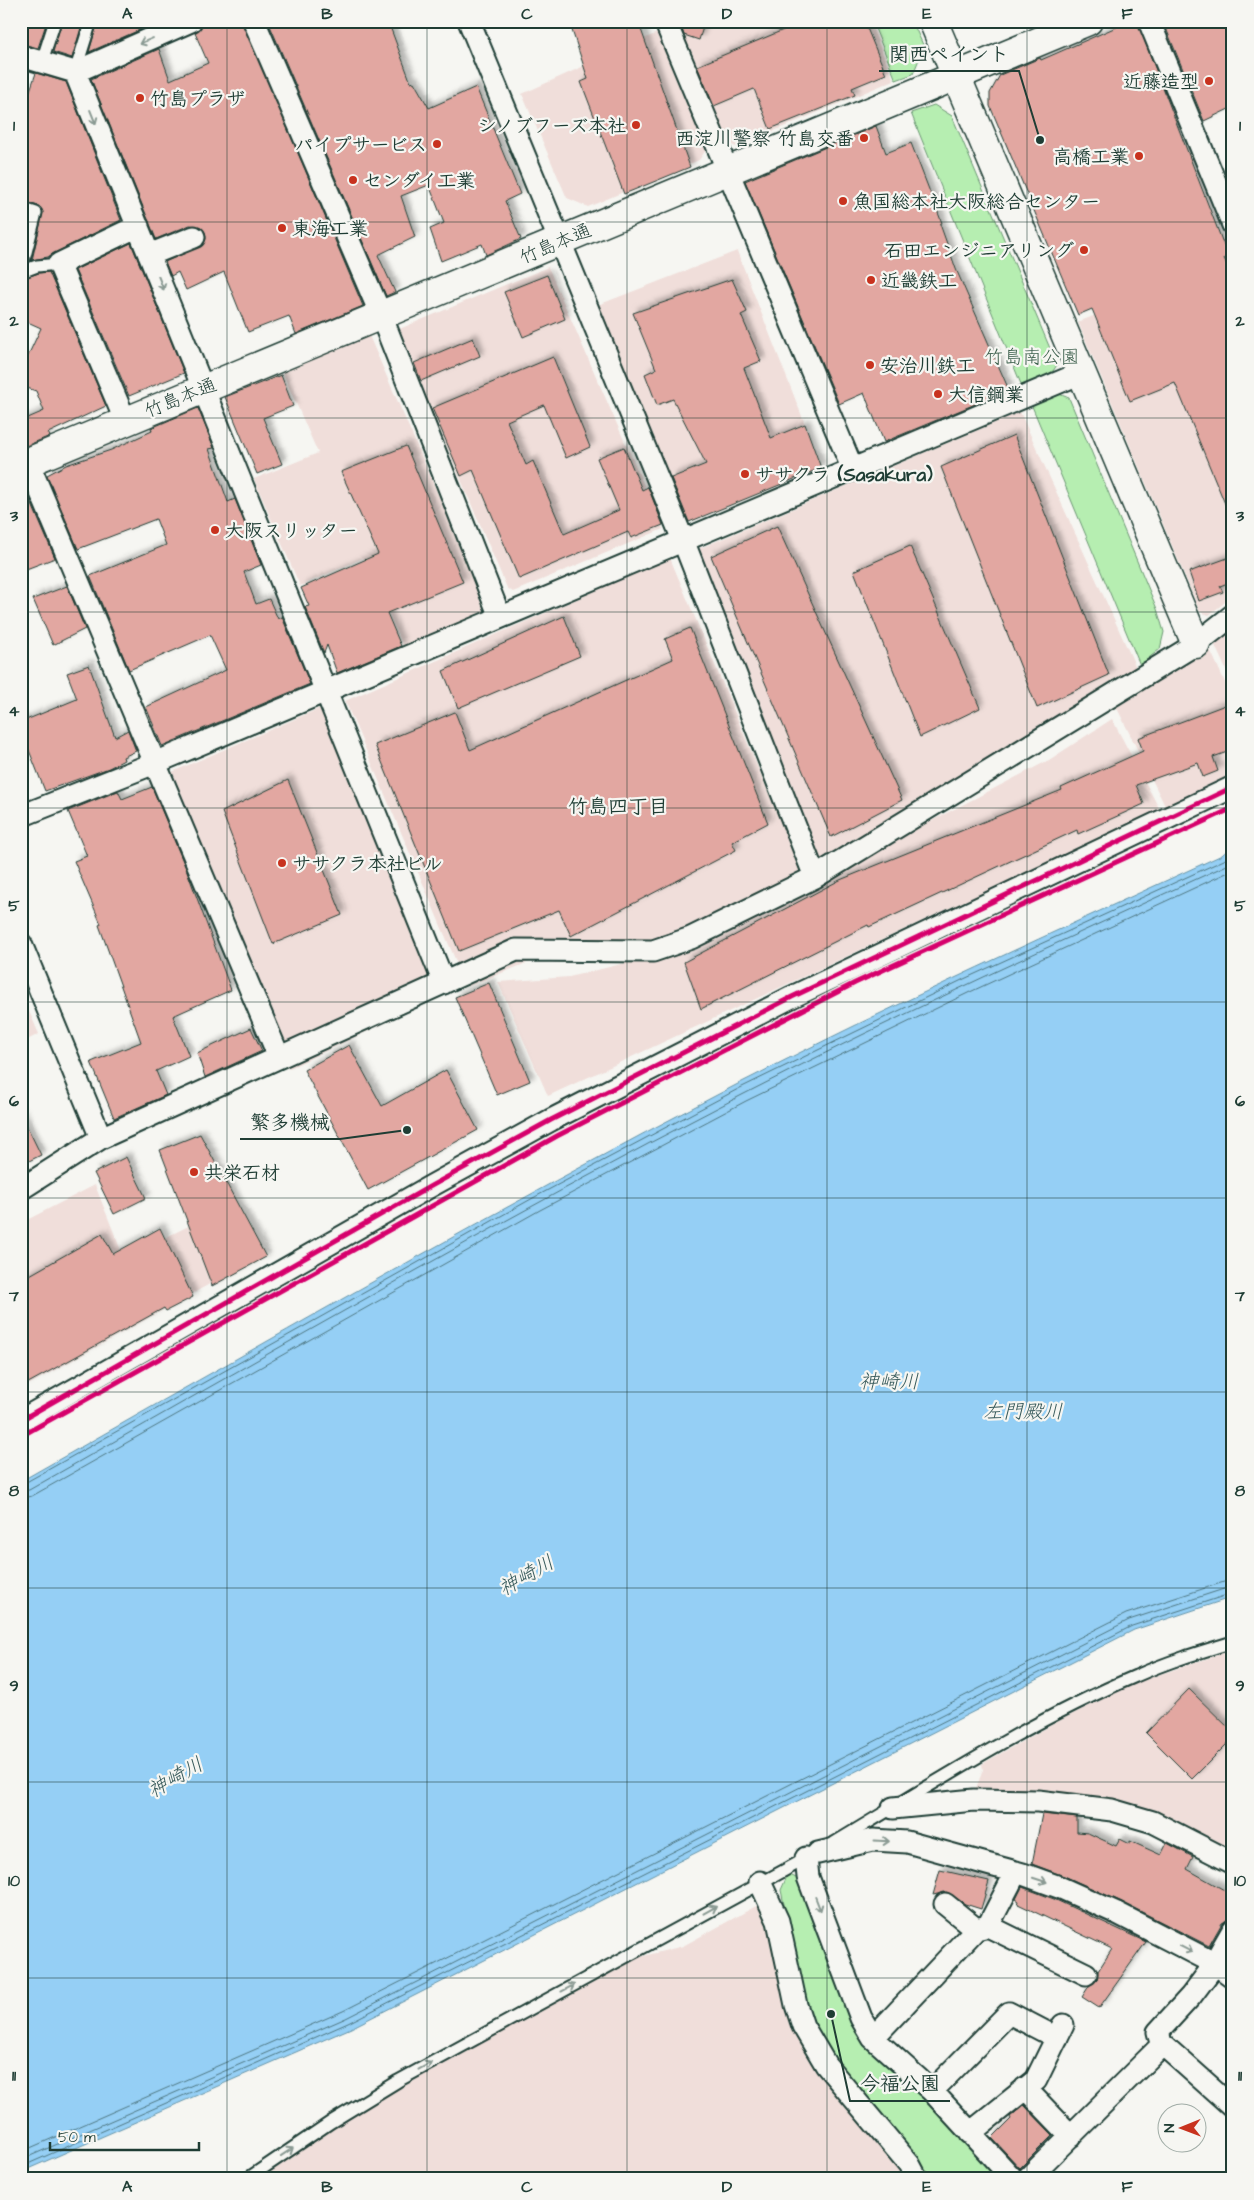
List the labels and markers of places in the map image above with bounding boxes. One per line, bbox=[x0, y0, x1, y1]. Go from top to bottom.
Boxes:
callout: 関西ペイント bbox=[879, 36, 1019, 71]
place label: 近藤造型 bbox=[1123, 69, 1199, 96]
marker: 近藤造型 bbox=[1203, 75, 1215, 87]
place label: 竹島プラザ bbox=[150, 86, 245, 113]
marker: 竹島プラザ bbox=[134, 92, 146, 104]
place label: シノブフーズ本社 bbox=[477, 113, 626, 140]
marker: シノブフーズ本社 bbox=[630, 119, 642, 131]
place label: 西淀川警察 竹島交番 bbox=[675, 126, 854, 153]
place label: パイプサービス bbox=[294, 132, 427, 159]
marker: 西淀川警察 竹島交番 bbox=[858, 132, 870, 144]
marker: パイプサービス bbox=[431, 138, 443, 150]
place label: 高橋工業 bbox=[1053, 144, 1129, 171]
marker: 高橋工業 bbox=[1133, 150, 1145, 162]
place label: センダイ工業 bbox=[363, 168, 475, 195]
marker: センダイ工業 bbox=[347, 174, 359, 186]
place label: 魚国総本社大阪総合センター bbox=[853, 189, 1100, 216]
marker: 魚国総本社大阪総合センター bbox=[837, 195, 849, 207]
place label: 東海工業 bbox=[292, 216, 368, 243]
marker: 東海工業 bbox=[276, 222, 288, 234]
place label: 石田エンジニアリング bbox=[884, 238, 1074, 265]
marker: 石田エンジニアリング bbox=[1078, 244, 1090, 256]
place label: 近畿鉄工 bbox=[881, 268, 957, 295]
marker: 近畿鉄工 bbox=[865, 274, 877, 286]
place label: 安治川鉄工 bbox=[880, 353, 975, 380]
marker: 安治川鉄工 bbox=[864, 359, 876, 371]
place label: 大信鋼業 bbox=[948, 382, 1024, 409]
marker: 大信鋼業 bbox=[932, 388, 944, 400]
place label: ササクラ (Sasakura) bbox=[755, 462, 933, 489]
marker: ササクラ (Sasakura) bbox=[739, 468, 751, 480]
place label: 大阪スリッター bbox=[225, 518, 358, 545]
marker: 大阪スリッター bbox=[209, 524, 221, 536]
place label: ササクラ本社ビル bbox=[292, 851, 443, 878]
marker: ササクラ本社ビル bbox=[276, 857, 288, 869]
callout: 繁多機械 bbox=[240, 1104, 340, 1139]
place label: 共栄石材 bbox=[204, 1160, 280, 1187]
marker: 共栄石材 bbox=[188, 1166, 200, 1178]
callout: 今福公園 bbox=[850, 2066, 950, 2101]

